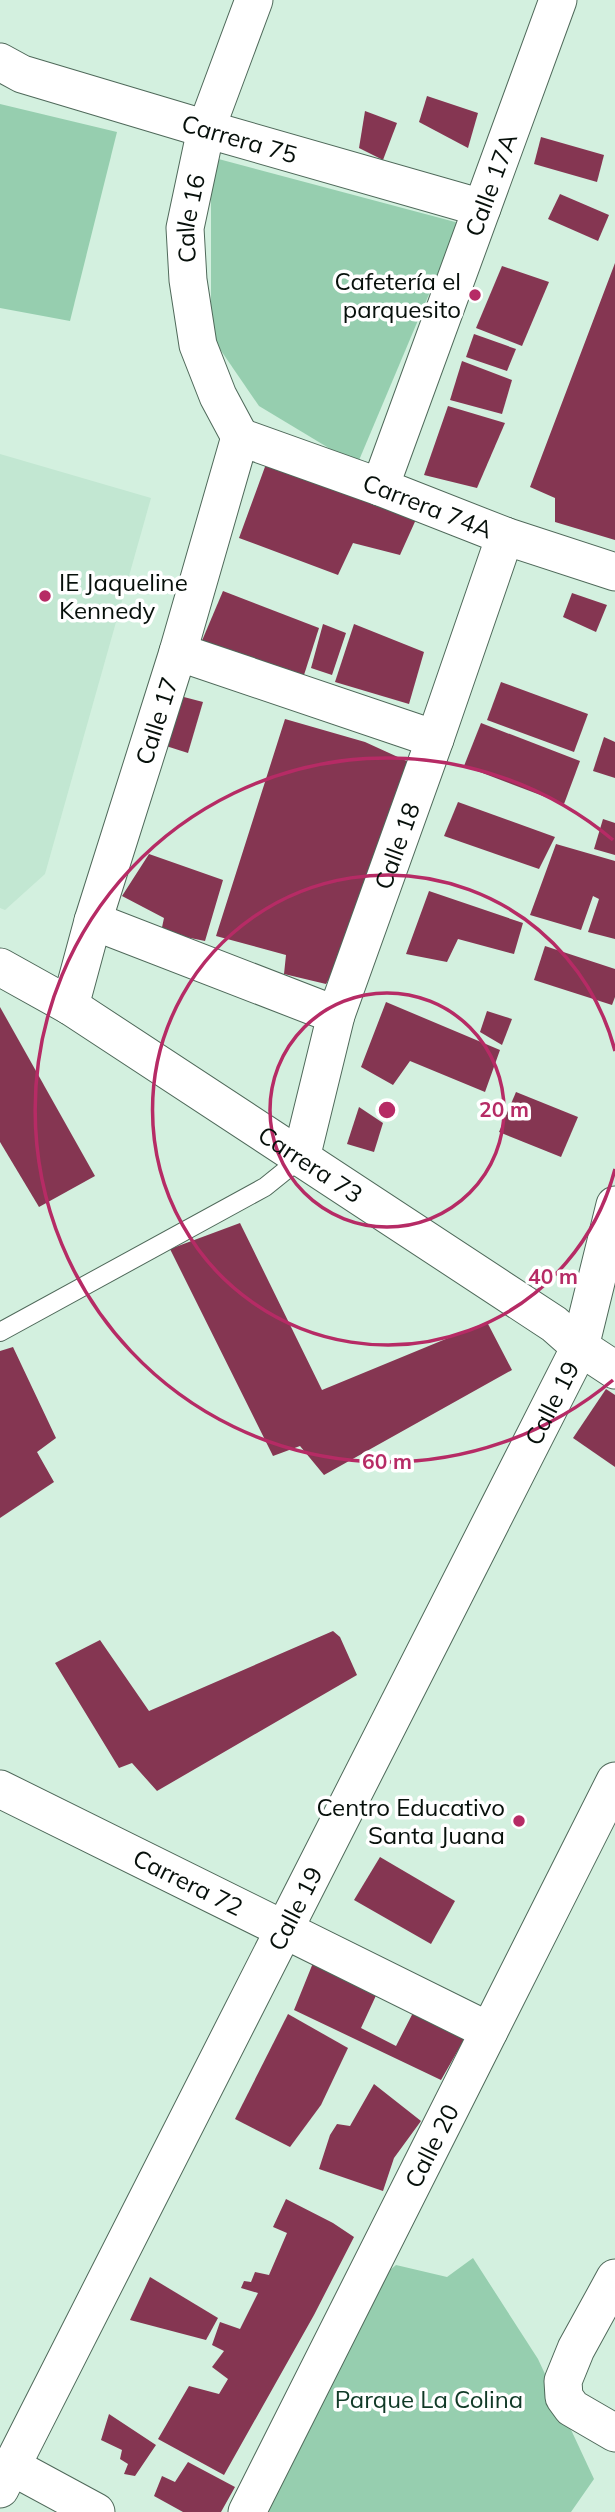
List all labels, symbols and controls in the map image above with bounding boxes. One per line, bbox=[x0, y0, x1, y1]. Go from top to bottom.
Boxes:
street label: Carrera 75 bbox=[178, 108, 301, 169]
street label: Calle 17A bbox=[458, 129, 523, 240]
street label: Calle 16 bbox=[170, 171, 211, 264]
place label: Cafetería el parquesito bbox=[335, 266, 461, 324]
marker: Cafetería el parquesito bbox=[467, 287, 483, 303]
street label: Carrera 74A bbox=[359, 467, 497, 545]
place label: IE Jaqueline Kennedy bbox=[59, 567, 188, 625]
marker: IE Jaqueline Kennedy bbox=[37, 588, 53, 604]
street label: Calle 17 bbox=[128, 673, 184, 768]
street label: Calle 18 bbox=[367, 798, 426, 893]
text: 20 m bbox=[479, 1096, 529, 1122]
centre of rings bbox=[375, 1098, 399, 1122]
street label: Carrera 73 bbox=[253, 1119, 368, 1209]
text: 40 m bbox=[528, 1263, 578, 1289]
street label: Calle 19 bbox=[518, 1356, 585, 1450]
text: 60 m bbox=[362, 1448, 412, 1474]
place label: Centro Educativo Santa Juana bbox=[317, 1792, 505, 1850]
marker: Centro Educativo Santa Juana bbox=[511, 1813, 527, 1829]
street label: Carrera 72 bbox=[128, 1842, 248, 1922]
street label: Calle 19 bbox=[261, 1862, 329, 1955]
street label: Calle 20 bbox=[398, 2099, 465, 2193]
park label: Parque La Colina bbox=[335, 2384, 523, 2414]

